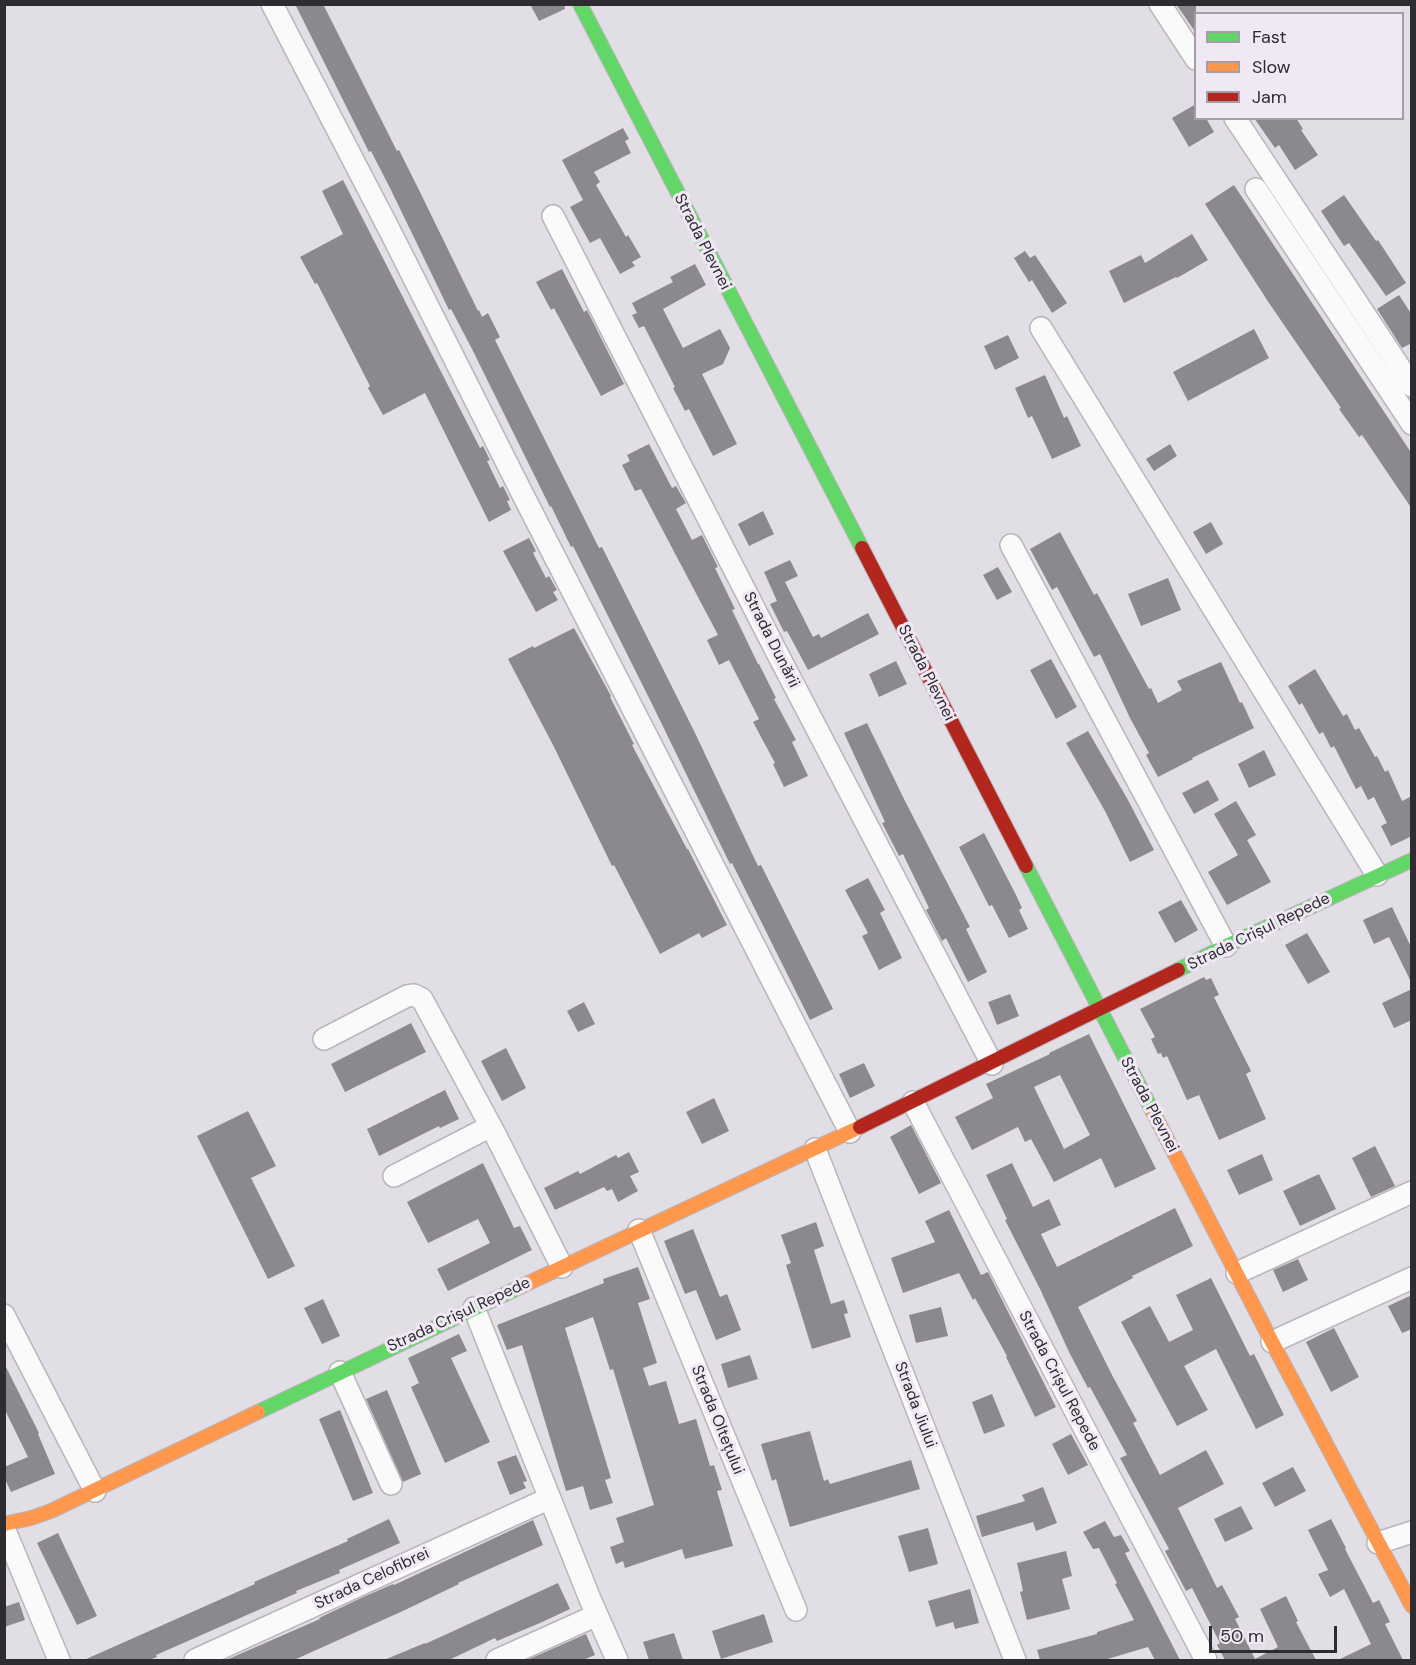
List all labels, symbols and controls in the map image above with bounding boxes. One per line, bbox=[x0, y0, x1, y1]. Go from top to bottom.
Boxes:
legend bbox=[1194, 12, 1404, 120]
text: Fast bbox=[1252, 25, 1287, 49]
text: Slow bbox=[1252, 55, 1291, 79]
text: Jam bbox=[1252, 85, 1287, 109]
street label: Strada Plevnei bbox=[670, 191, 734, 293]
street label: Strada Dunării bbox=[739, 589, 803, 691]
street label: Strada Plevnei bbox=[894, 622, 958, 724]
street label: Strada Crișul Repede bbox=[1185, 889, 1333, 975]
street label: Strada Plevnei bbox=[1116, 1054, 1182, 1156]
street label: Strada Crișul Repede bbox=[384, 1273, 534, 1357]
street label: Strada Crișul Repede bbox=[1014, 1308, 1104, 1454]
street label: Strada Jiului bbox=[890, 1359, 940, 1451]
street label: Strada Oltețului bbox=[686, 1363, 748, 1477]
street label: Strada Celofibrei bbox=[312, 1544, 432, 1614]
scale bar bbox=[1212, 1614, 1340, 1652]
text: 50 m bbox=[1220, 1624, 1264, 1648]

